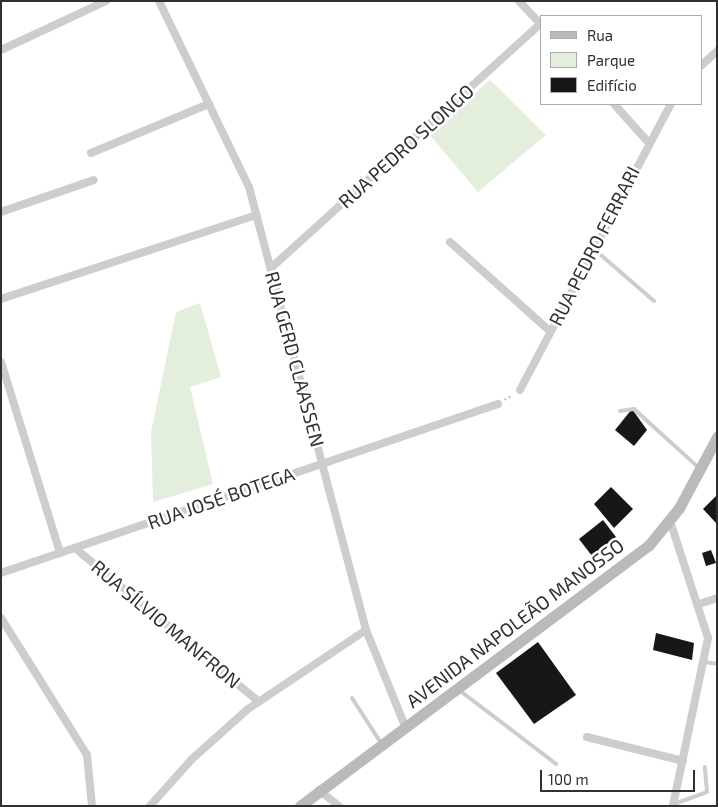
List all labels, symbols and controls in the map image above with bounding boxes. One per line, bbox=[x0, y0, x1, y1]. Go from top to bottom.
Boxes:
legend bbox=[540, 15, 703, 105]
text: Rua bbox=[587, 26, 613, 44]
text: Parque bbox=[587, 51, 635, 69]
text: Edifício bbox=[587, 76, 637, 94]
street label: RUA PEDRO SLONGO bbox=[334, 79, 478, 213]
street label: RUA PEDRO FERRARI bbox=[544, 162, 644, 330]
street label: RUA GERD CLAASSEN bbox=[261, 269, 329, 449]
street label: RUA JOSÉ BOTEGA bbox=[144, 462, 298, 534]
street label: AVENIDA NAPOLEÃO MANOSSO bbox=[401, 534, 629, 712]
street label: RUA SÍLVIO MANFRON bbox=[87, 555, 245, 693]
scale bar bbox=[543, 760, 698, 792]
text: 100 m bbox=[548, 770, 589, 788]

